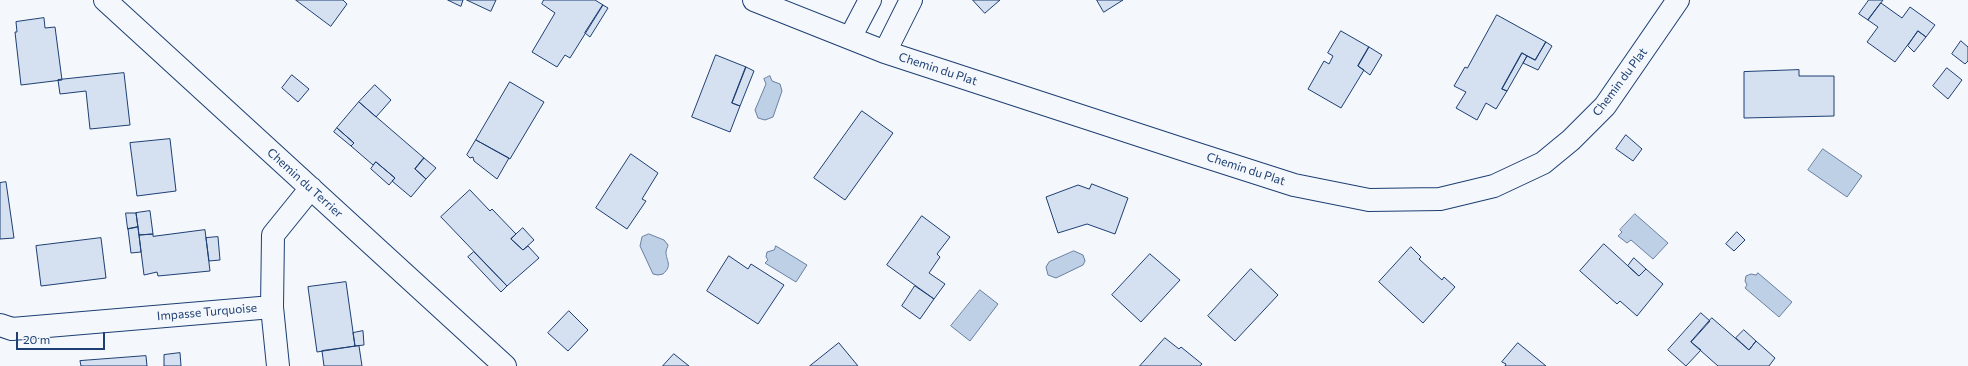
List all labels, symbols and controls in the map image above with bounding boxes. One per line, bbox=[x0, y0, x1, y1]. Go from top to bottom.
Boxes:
street label: Chemin du Plat bbox=[1590, 45, 1650, 119]
street label: Chemin du Plat bbox=[897, 50, 979, 88]
street label: Chemin du Terrier bbox=[264, 145, 346, 221]
street label: Chemin du Plat bbox=[1205, 150, 1287, 188]
street label: Impasse Turquoise bbox=[156, 300, 258, 324]
scale bar bbox=[18, 324, 107, 350]
text: 20 m bbox=[23, 332, 50, 346]

